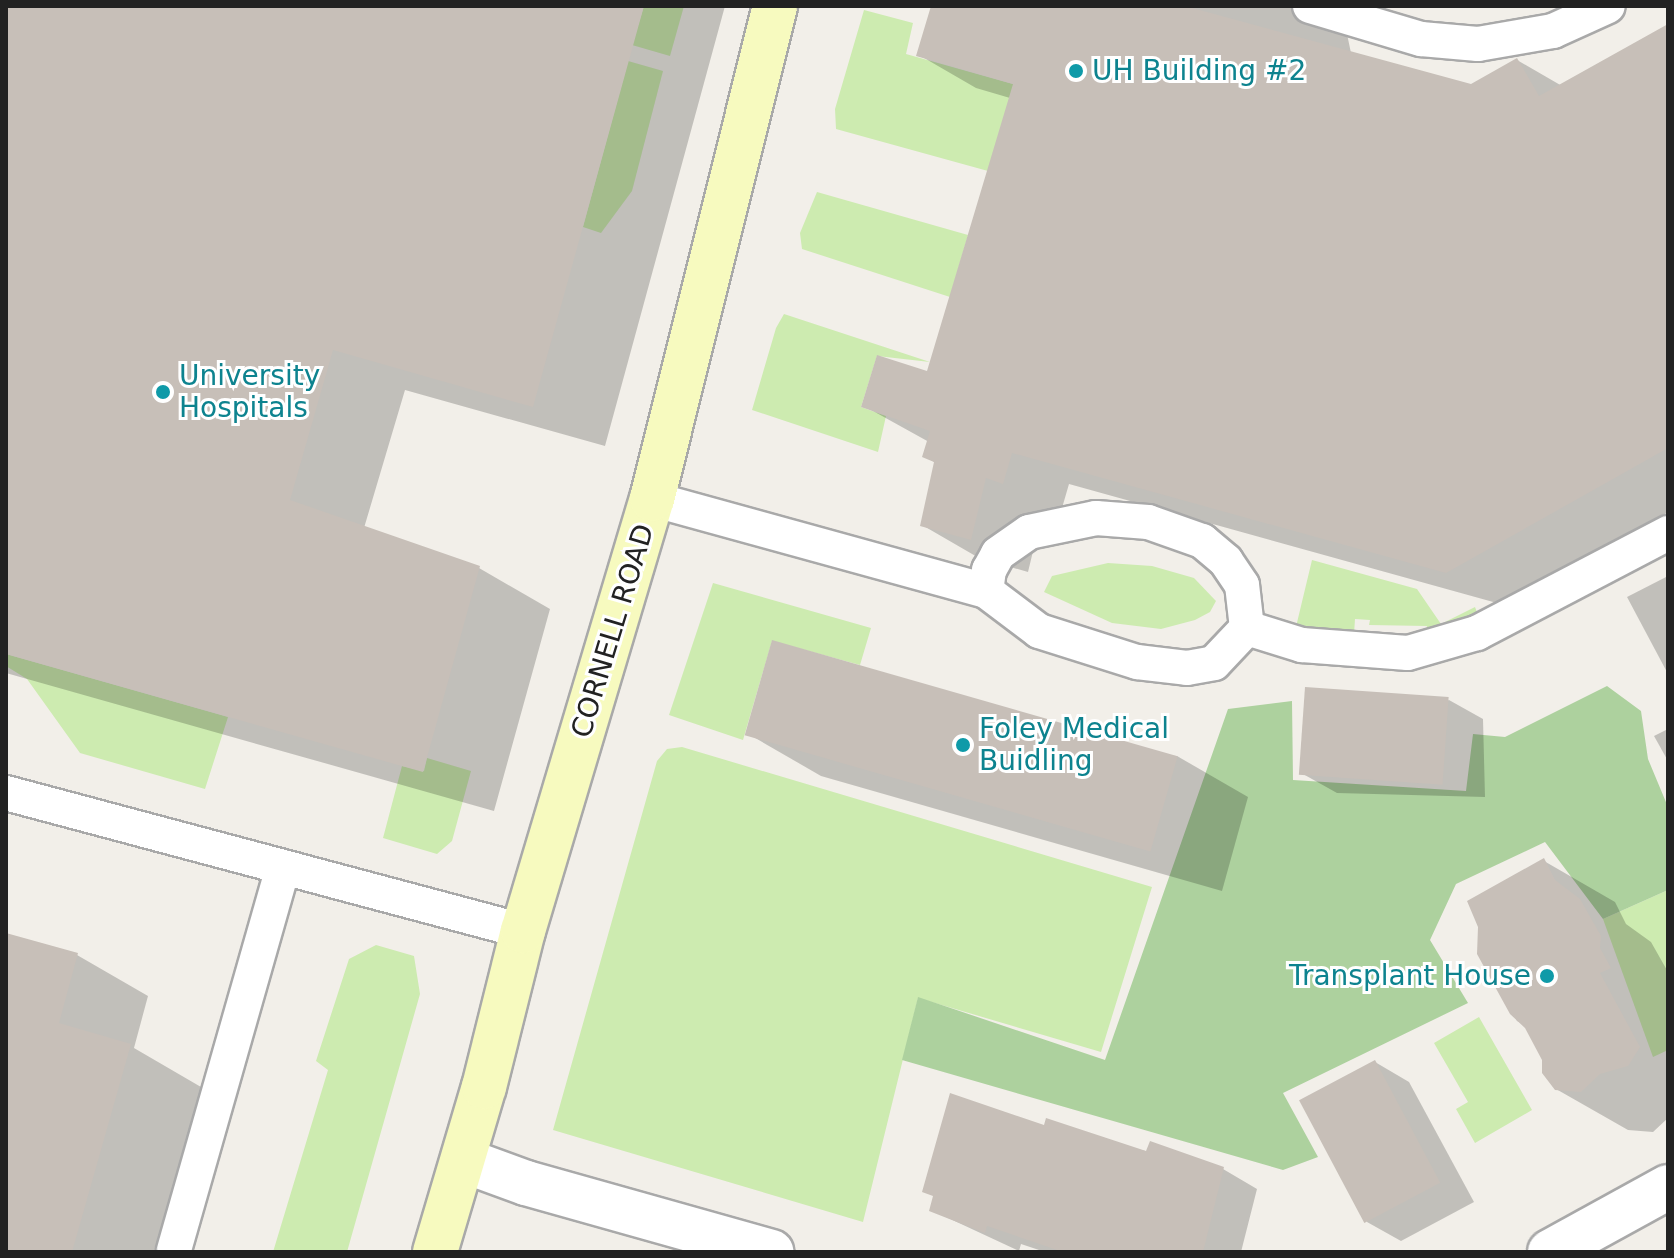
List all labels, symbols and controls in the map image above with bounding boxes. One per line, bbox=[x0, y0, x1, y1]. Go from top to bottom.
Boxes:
place label: UH Building #2 bbox=[1092, 54, 1306, 88]
marker: UH Building #2 bbox=[1067, 62, 1085, 80]
place label: University Hospitals bbox=[179, 359, 320, 425]
marker: University Hospitals bbox=[154, 383, 172, 401]
street label: CORNELL ROAD bbox=[565, 520, 661, 742]
place label: Foley Medical Buidling bbox=[979, 712, 1169, 778]
marker: Foley Medical Buidling bbox=[954, 736, 972, 754]
place label: Transplant House bbox=[1289, 959, 1531, 993]
marker: Transplant House bbox=[1538, 967, 1556, 985]

